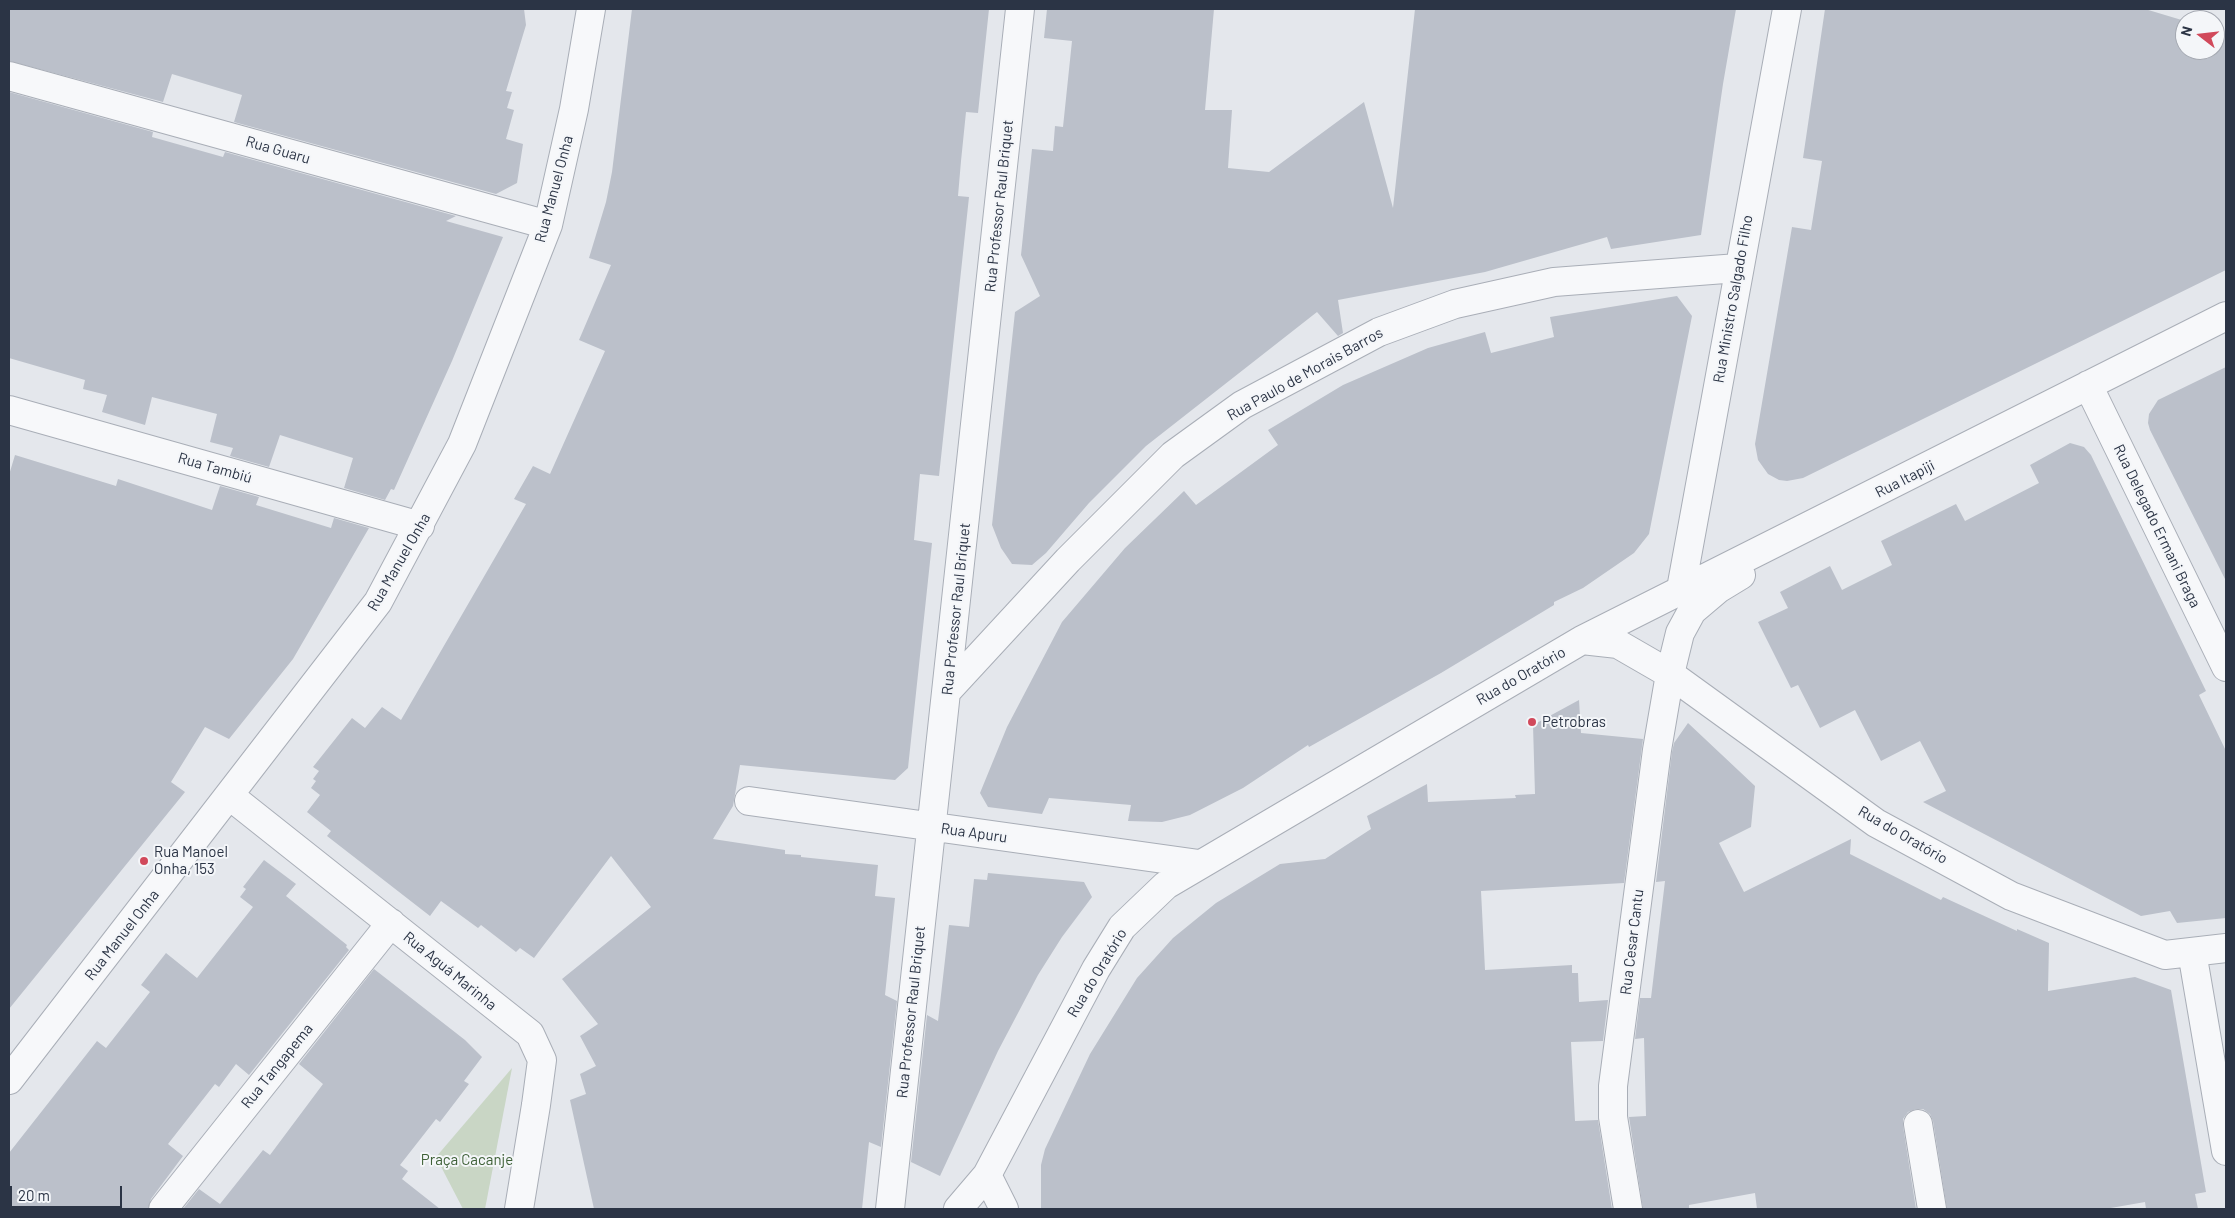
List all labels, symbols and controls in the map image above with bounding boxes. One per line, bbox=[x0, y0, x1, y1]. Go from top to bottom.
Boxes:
north arrow bbox=[2175, 10, 2225, 60]
text: N bbox=[2177, 24, 2196, 38]
street label: Rua Professor Raul Briquet bbox=[981, 119, 1017, 293]
street label: Rua Guaru bbox=[244, 132, 312, 168]
street label: Rua Manuel Onha bbox=[531, 134, 577, 244]
street label: Rua Ministro Salgado Filho bbox=[1709, 214, 1757, 384]
street label: Rua Paulo de Morais Barros bbox=[1224, 324, 1386, 424]
street label: Rua Delegado Ermani Braga bbox=[2110, 441, 2204, 611]
street label: Rua Tambiú bbox=[176, 449, 254, 487]
street label: Rua Itapiji bbox=[1872, 456, 1938, 502]
street label: Rua Manuel Onha bbox=[364, 510, 434, 614]
street label: Rua Professor Raul Briquet bbox=[938, 522, 974, 696]
street label: Rua do Oratório bbox=[1473, 643, 1569, 709]
place label: Petrobras bbox=[1542, 713, 1606, 731]
marker: Petrobras bbox=[1526, 716, 1538, 728]
street label: Rua do Oratório bbox=[1855, 802, 1951, 868]
street label: Rua Apuru bbox=[940, 819, 1008, 847]
place label: Rua Manoel Onha, 153 bbox=[154, 843, 228, 878]
marker: Rua Manoel Onha, 153 bbox=[138, 855, 150, 867]
street label: Rua Manuel Onha bbox=[81, 886, 163, 984]
street label: Rua Cesar Cantu bbox=[1617, 888, 1647, 996]
street label: Rua Professor Raul Briquet bbox=[893, 925, 929, 1099]
street label: Rua do Oratório bbox=[1063, 925, 1131, 1021]
street label: Rua Aguá Marinha bbox=[400, 928, 500, 1014]
street label: Rua Tangapema bbox=[237, 1020, 317, 1112]
park label: Praça Cacanje bbox=[421, 1151, 513, 1169]
scale bar bbox=[12, 1176, 125, 1208]
text: 20 m bbox=[18, 1186, 50, 1204]

